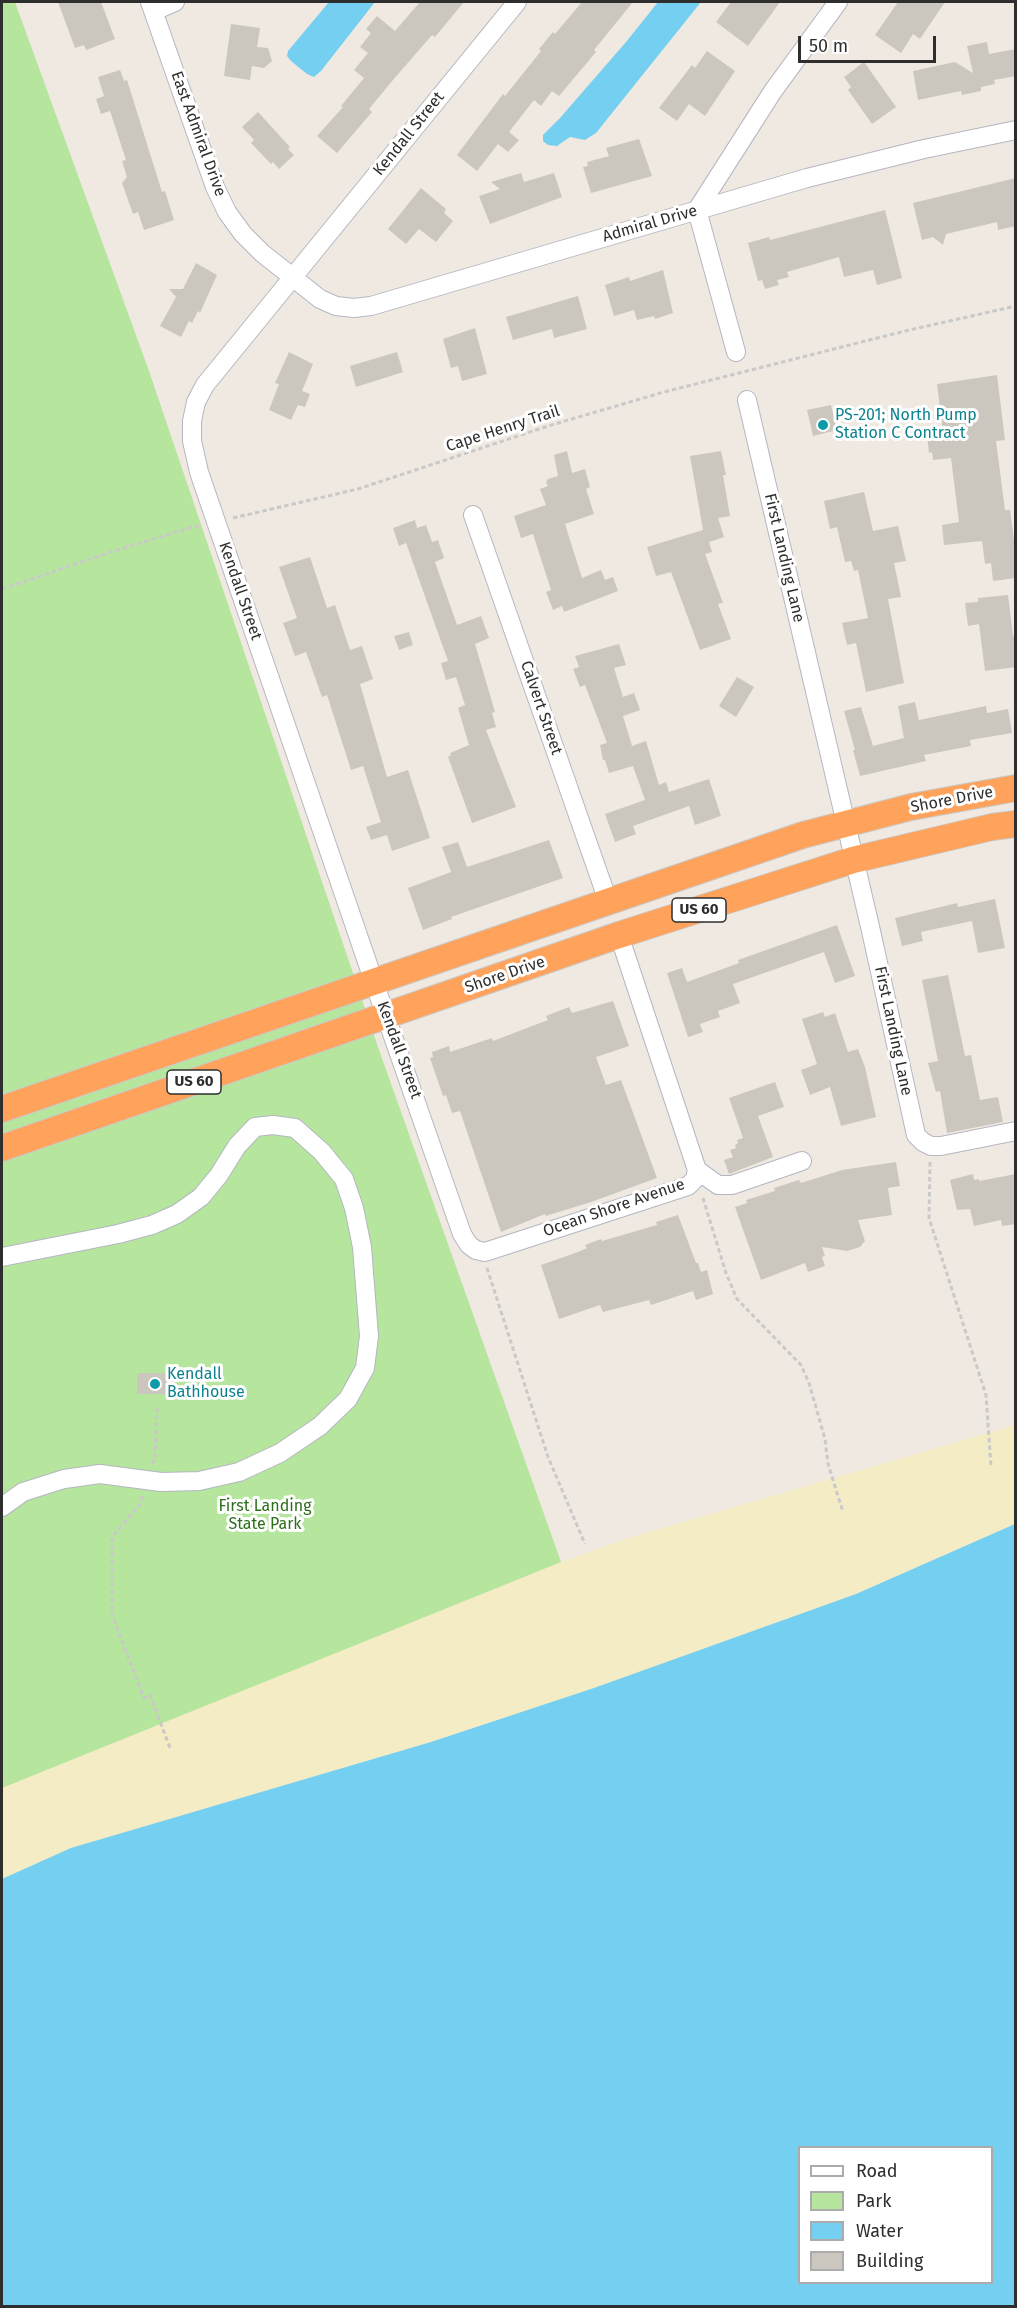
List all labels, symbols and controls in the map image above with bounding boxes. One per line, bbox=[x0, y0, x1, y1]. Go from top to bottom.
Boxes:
scale bar bbox=[801, 24, 939, 62]
text: 50 m bbox=[809, 35, 848, 57]
street label: East Admiral Drive bbox=[166, 69, 230, 199]
street label: Kendall Street bbox=[369, 88, 449, 180]
street label: Admiral Drive bbox=[600, 201, 700, 247]
street label: Cape Henry Trail bbox=[444, 402, 562, 456]
place label: PS-201; North Pump Station C Contract bbox=[835, 406, 977, 444]
marker: PS-201; North Pump Station C Contract bbox=[816, 418, 830, 432]
street label: First Landing Lane bbox=[760, 492, 808, 624]
street label: Kendall Street bbox=[214, 539, 266, 643]
street label: Calvert Street bbox=[516, 659, 566, 757]
street label: Shore Drive bbox=[909, 783, 995, 817]
road number: US 60 bbox=[672, 898, 726, 922]
street label: Shore Drive bbox=[462, 952, 548, 998]
street label: First Landing Lane bbox=[870, 965, 916, 1097]
street label: Kendall Street bbox=[372, 999, 426, 1101]
road number: US 60 bbox=[167, 1070, 221, 1094]
street label: Ocean Shore Avenue bbox=[541, 1175, 687, 1241]
place label: Kendall Bathhouse bbox=[167, 1365, 245, 1403]
marker: Kendall Bathhouse bbox=[148, 1377, 162, 1391]
park label: First Landing State Park bbox=[219, 1497, 311, 1535]
legend bbox=[798, 2146, 993, 2284]
text: Road bbox=[856, 2160, 898, 2182]
text: Park bbox=[856, 2190, 891, 2212]
text: Water bbox=[856, 2220, 903, 2242]
text: Building bbox=[856, 2250, 923, 2272]

